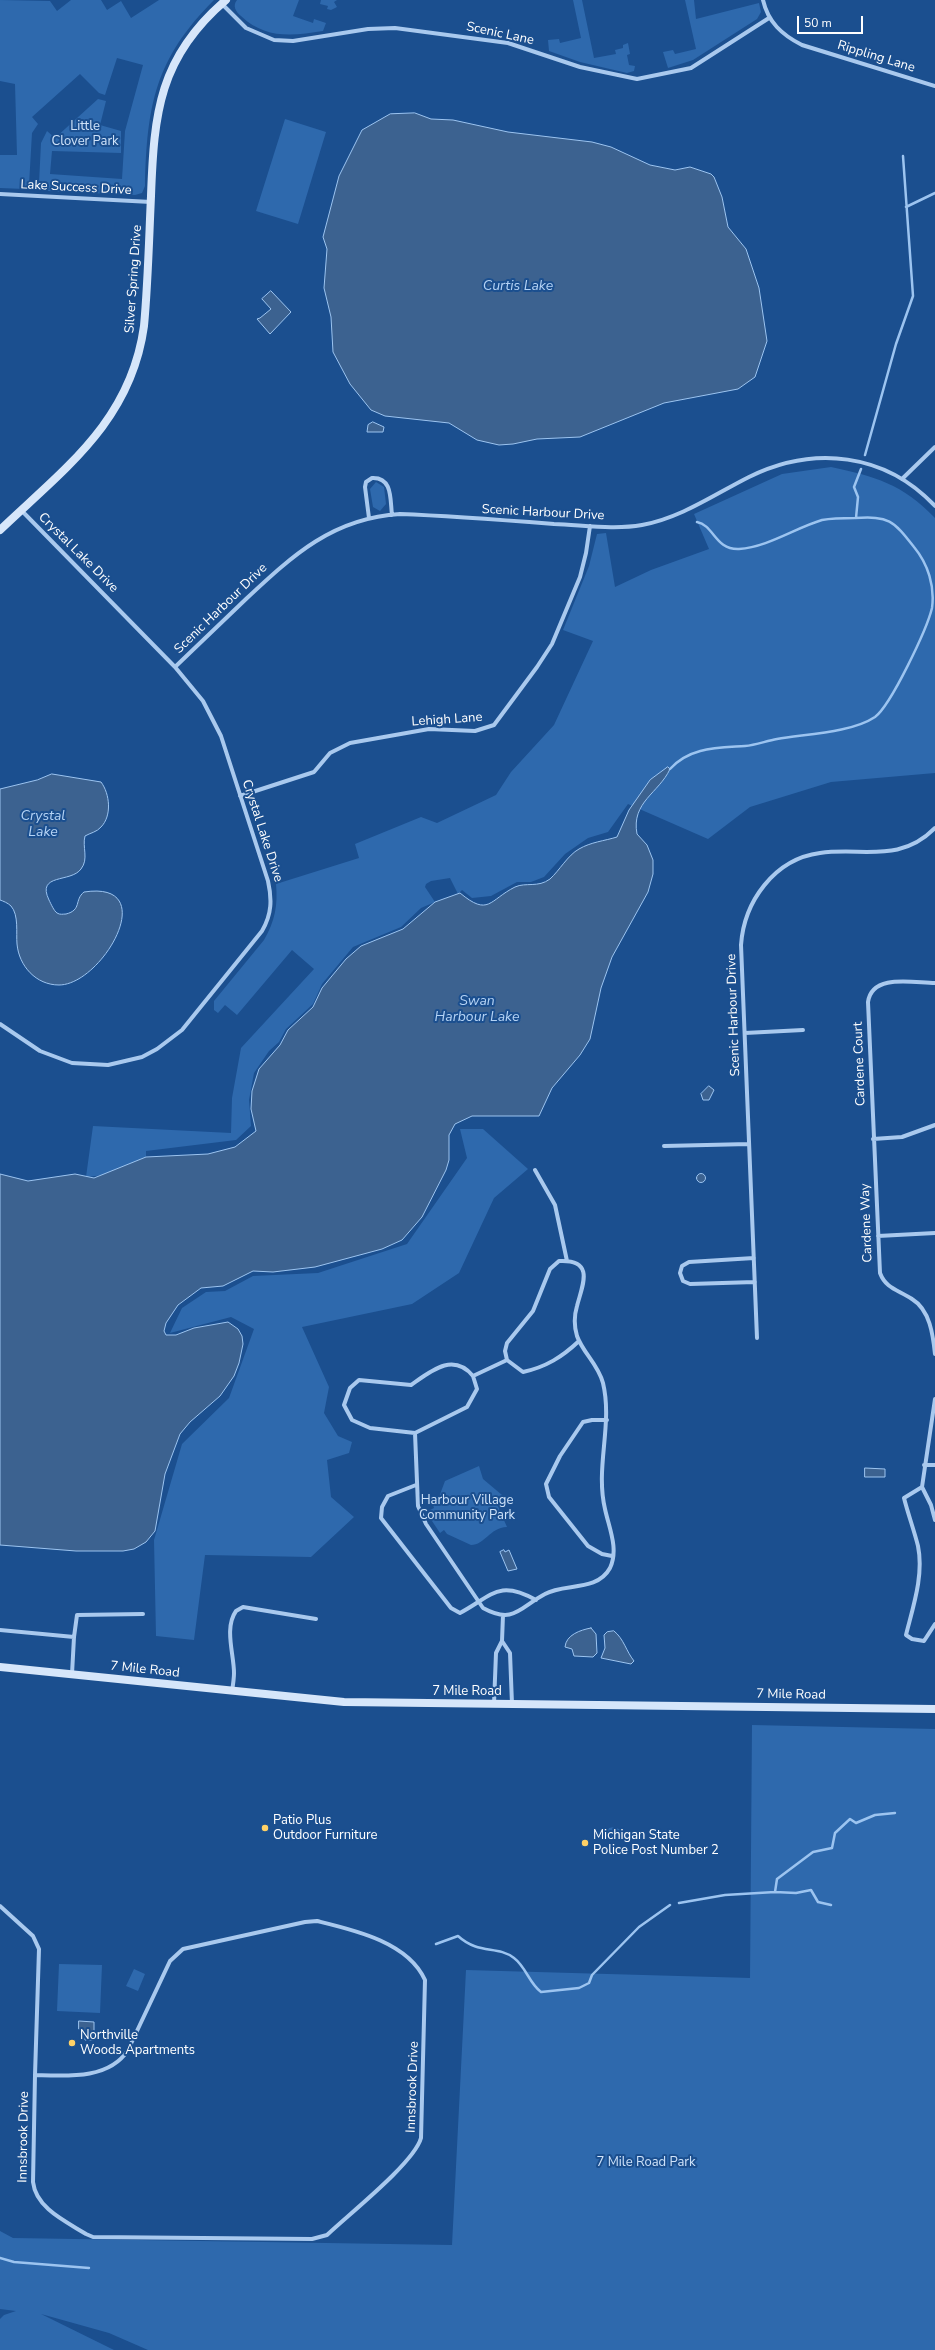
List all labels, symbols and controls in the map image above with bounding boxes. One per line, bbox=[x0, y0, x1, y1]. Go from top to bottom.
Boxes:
scale bar bbox=[799, 8, 865, 34]
text: 50 m bbox=[804, 15, 832, 31]
street label: Scenic Lane bbox=[465, 19, 535, 49]
street label: Rippling Lane bbox=[835, 38, 917, 76]
park label: Little Clover Park bbox=[51, 119, 119, 150]
street label: Lake Success Drive bbox=[20, 177, 132, 199]
street label: Silver Spring Drive bbox=[122, 224, 146, 334]
water label: Curtis Lake bbox=[483, 279, 553, 295]
street label: Scenic Harbour Drive bbox=[481, 502, 605, 524]
street label: Crystal Lake Drive bbox=[35, 510, 121, 596]
street label: Scenic Harbour Drive bbox=[171, 561, 271, 657]
street label: Lehigh Lane bbox=[411, 710, 483, 730]
street label: Crystal Lake Drive bbox=[238, 778, 286, 884]
water label: Crystal Lake bbox=[20, 809, 66, 842]
street label: Scenic Harbour Drive bbox=[724, 953, 744, 1077]
water label: Swan Harbour Lake bbox=[435, 994, 519, 1026]
street label: Cardene Court bbox=[851, 1022, 869, 1106]
street label: Cardene Way bbox=[858, 1183, 876, 1263]
park label: Harbour Village Community Park bbox=[419, 1493, 515, 1524]
street label: 7 Mile Road bbox=[110, 1659, 180, 1681]
street label: 7 Mile Road bbox=[432, 1684, 502, 1700]
street label: 7 Mile Road bbox=[756, 1687, 826, 1703]
place label: Patio Plus Outdoor Furniture bbox=[273, 1813, 377, 1844]
marker: Patio Plus Outdoor Furniture bbox=[260, 1823, 270, 1833]
place label: Michigan State Police Post Number 2 bbox=[593, 1828, 719, 1859]
marker: Michigan State Police Post Number 2 bbox=[580, 1838, 590, 1848]
place label: Northville Woods Apartments bbox=[80, 2028, 195, 2059]
marker: Northville Woods Apartments bbox=[67, 2038, 77, 2048]
street label: Innsbrook Drive bbox=[404, 2041, 422, 2133]
street label: Innsbrook Drive bbox=[15, 2091, 33, 2183]
park label: 7 Mile Road Park bbox=[597, 2155, 695, 2171]

